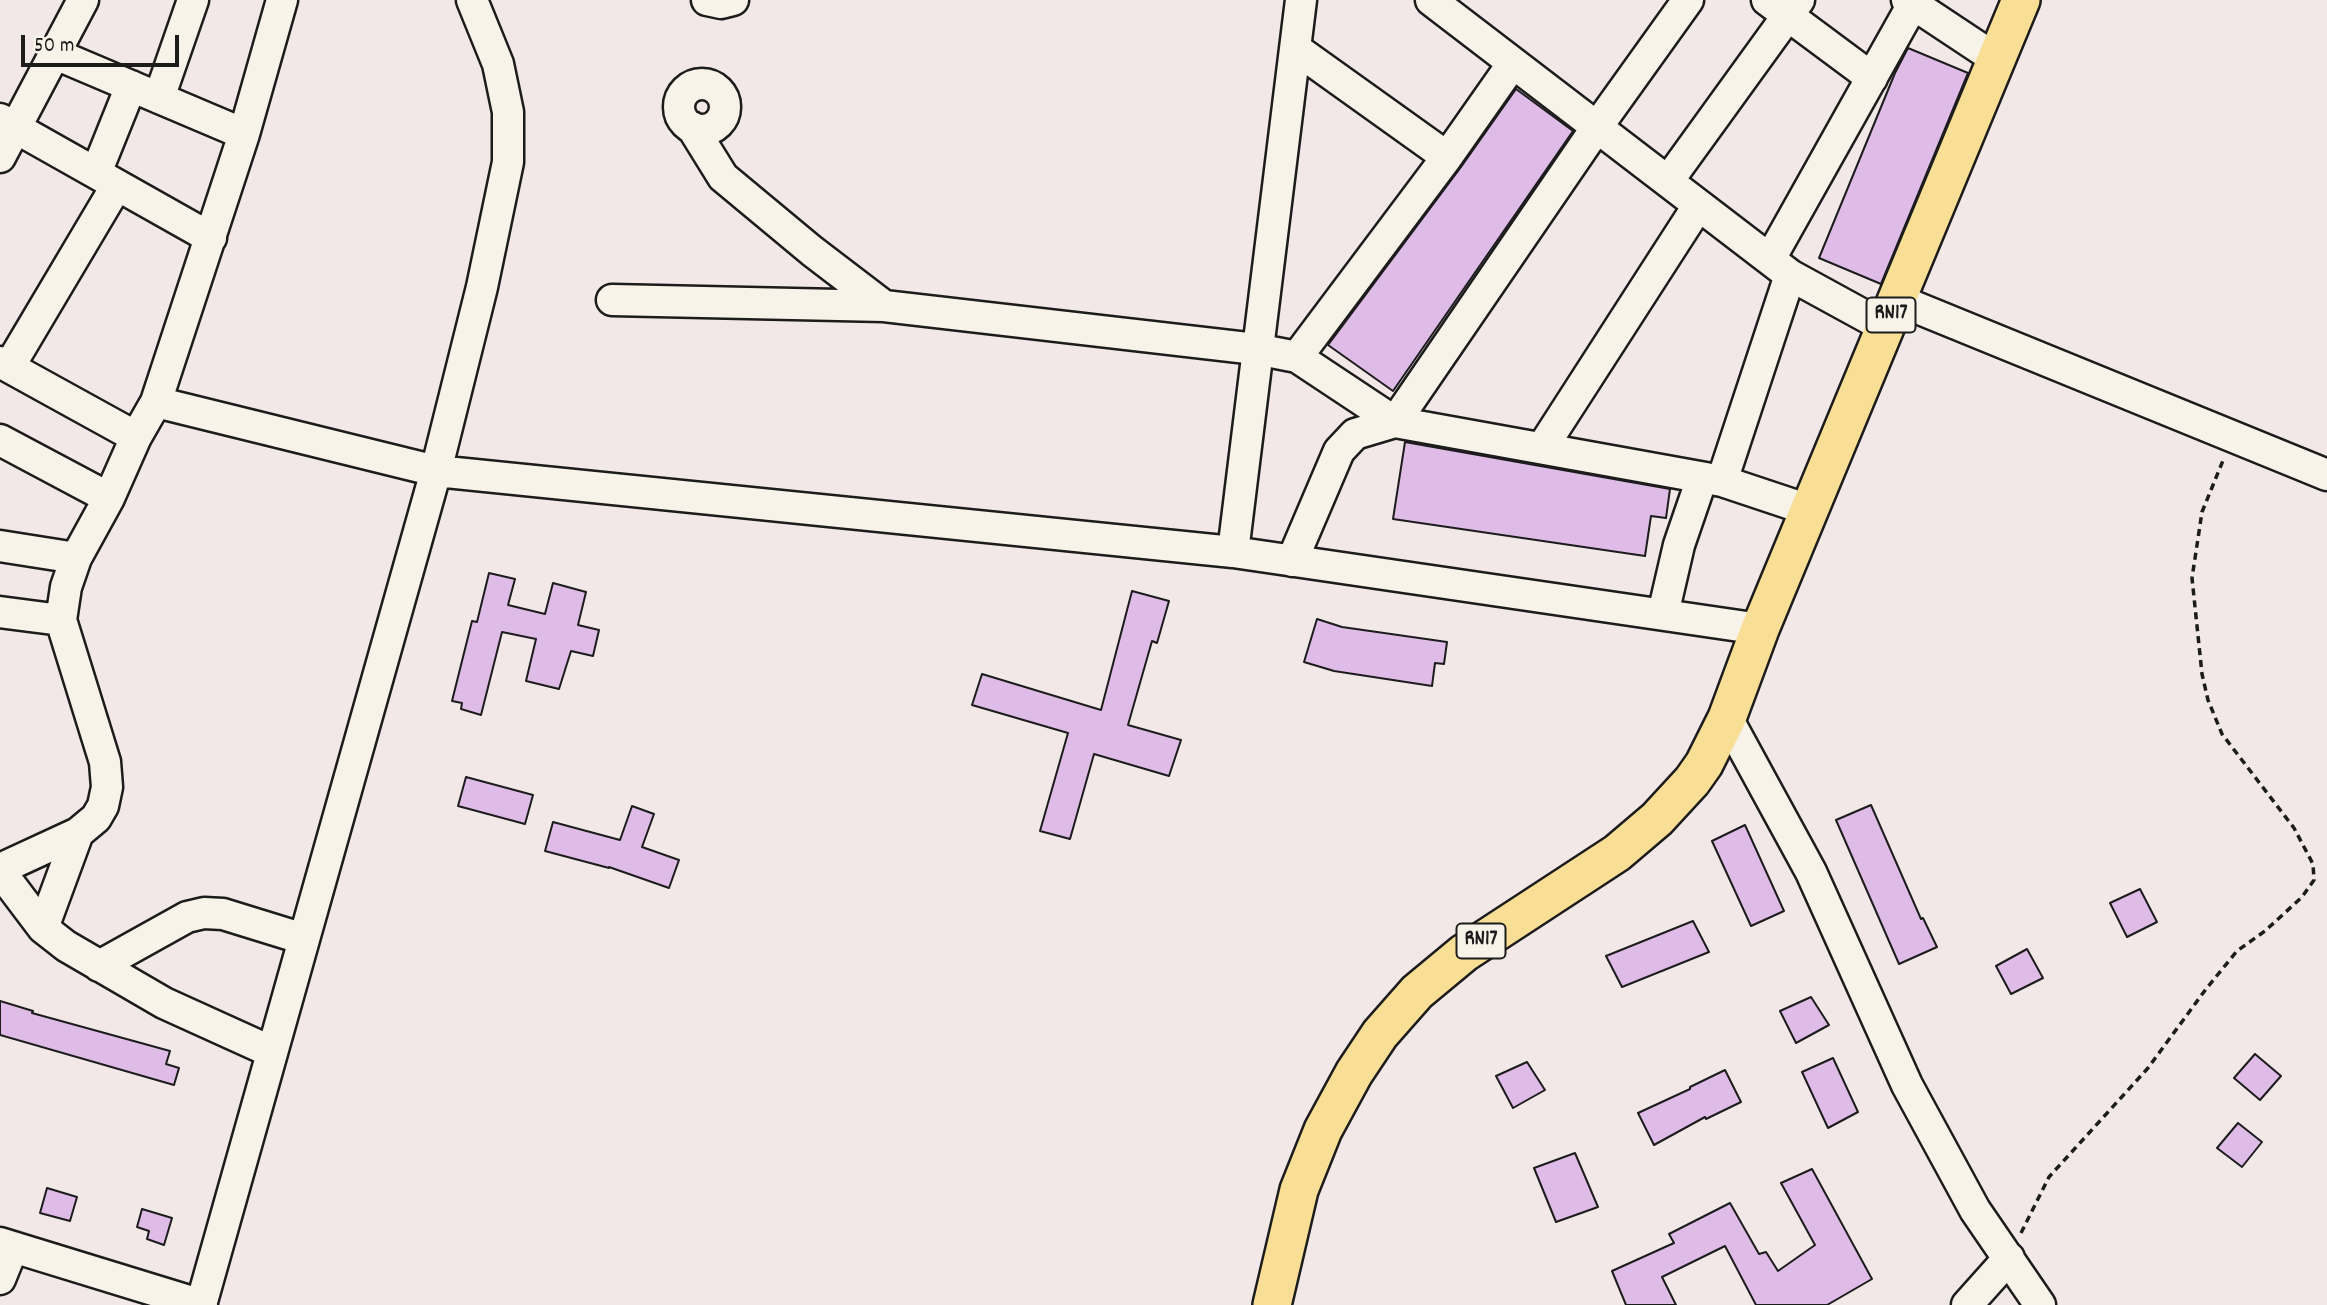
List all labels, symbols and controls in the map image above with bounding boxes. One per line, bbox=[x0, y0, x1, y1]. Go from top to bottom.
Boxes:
scale bar bbox=[24, 21, 182, 65]
text: 50 m bbox=[34, 32, 74, 62]
road number: RN17 bbox=[1867, 298, 1916, 332]
road number: RN17 bbox=[1456, 923, 1506, 958]

